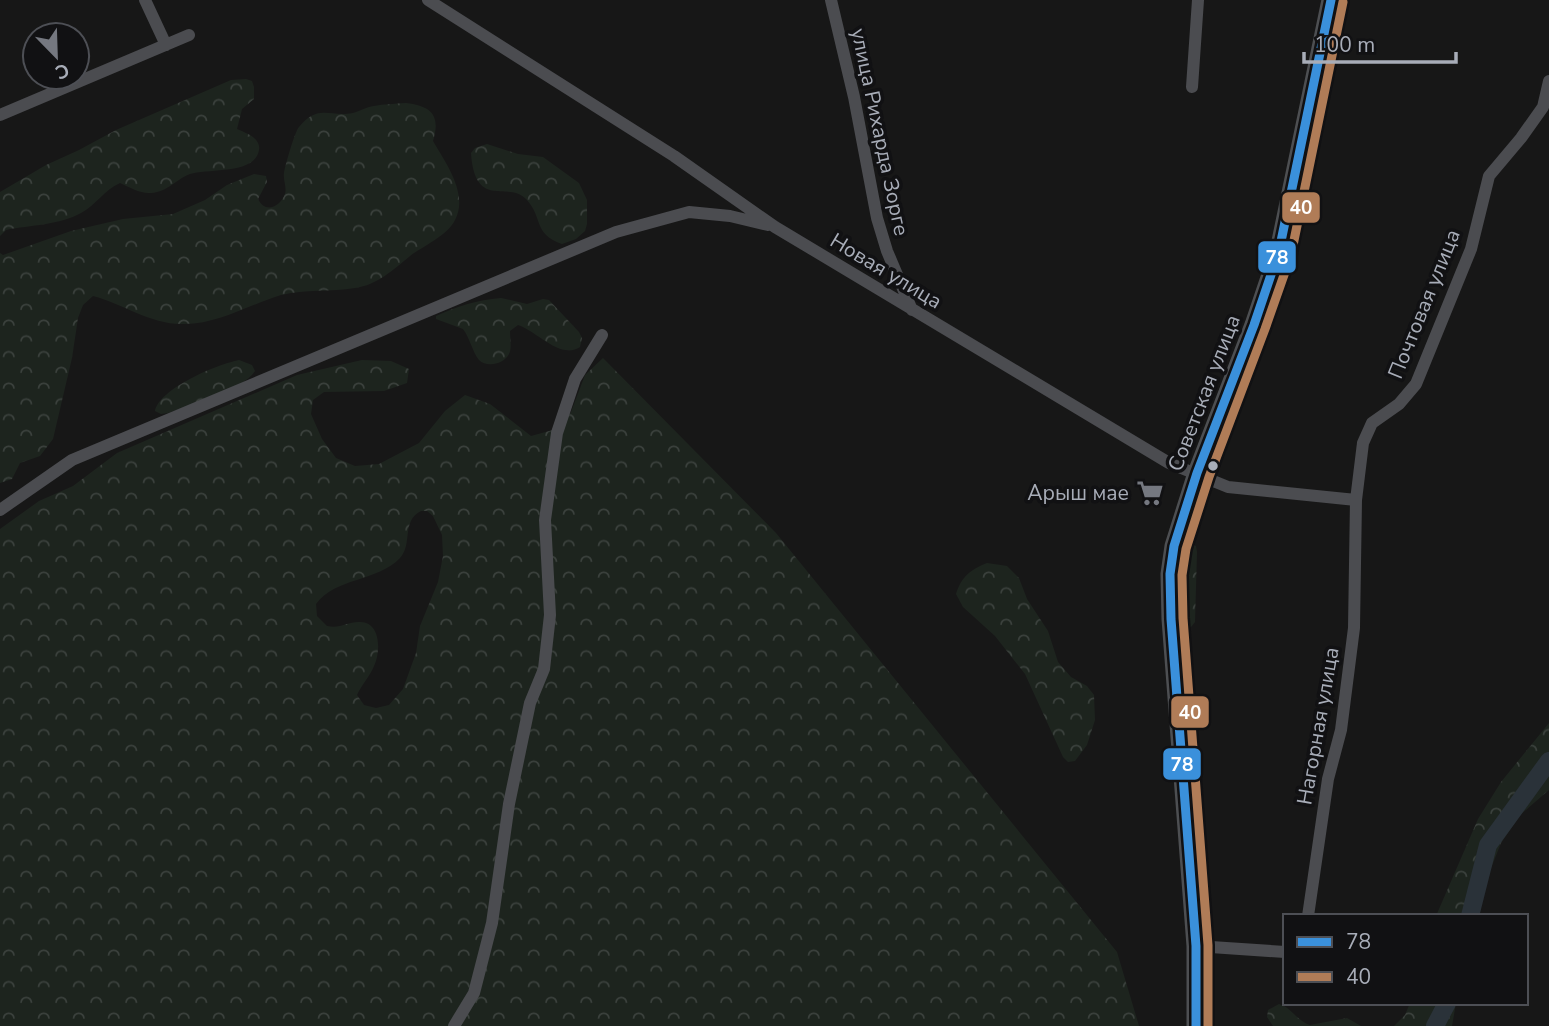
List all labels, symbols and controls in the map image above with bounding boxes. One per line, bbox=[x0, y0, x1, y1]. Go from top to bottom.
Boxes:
north arrow bbox=[21, 21, 91, 91]
scale bar bbox=[1304, 21, 1456, 65]
street label: улица Рихарда Зорге bbox=[844, 26, 916, 238]
text: 100 m bbox=[1314, 31, 1375, 59]
text: С bbox=[51, 56, 73, 85]
line badge: 40 bbox=[1281, 191, 1321, 224]
text: 40 bbox=[1290, 195, 1312, 221]
street label: Почтовая улица bbox=[1381, 225, 1467, 383]
street label: Новая улица bbox=[825, 227, 947, 315]
line badge: 78 bbox=[1257, 240, 1297, 274]
text: 78 bbox=[1266, 245, 1288, 271]
street label: Советская улица bbox=[1161, 311, 1247, 475]
unlabelled marker bbox=[1206, 459, 1220, 473]
supermarket icon: Арыш мае bbox=[1135, 478, 1165, 508]
place label: Арыш мае bbox=[1027, 479, 1129, 507]
street label: Нагорная улица bbox=[1290, 645, 1346, 807]
line badge: 40 bbox=[1170, 695, 1210, 729]
text: 40 bbox=[1179, 700, 1201, 726]
line badge: 78 bbox=[1162, 747, 1202, 781]
text: 78 bbox=[1171, 752, 1193, 778]
legend bbox=[1283, 914, 1528, 1005]
text: 78 bbox=[1346, 928, 1371, 956]
text: 40 bbox=[1346, 963, 1371, 991]

